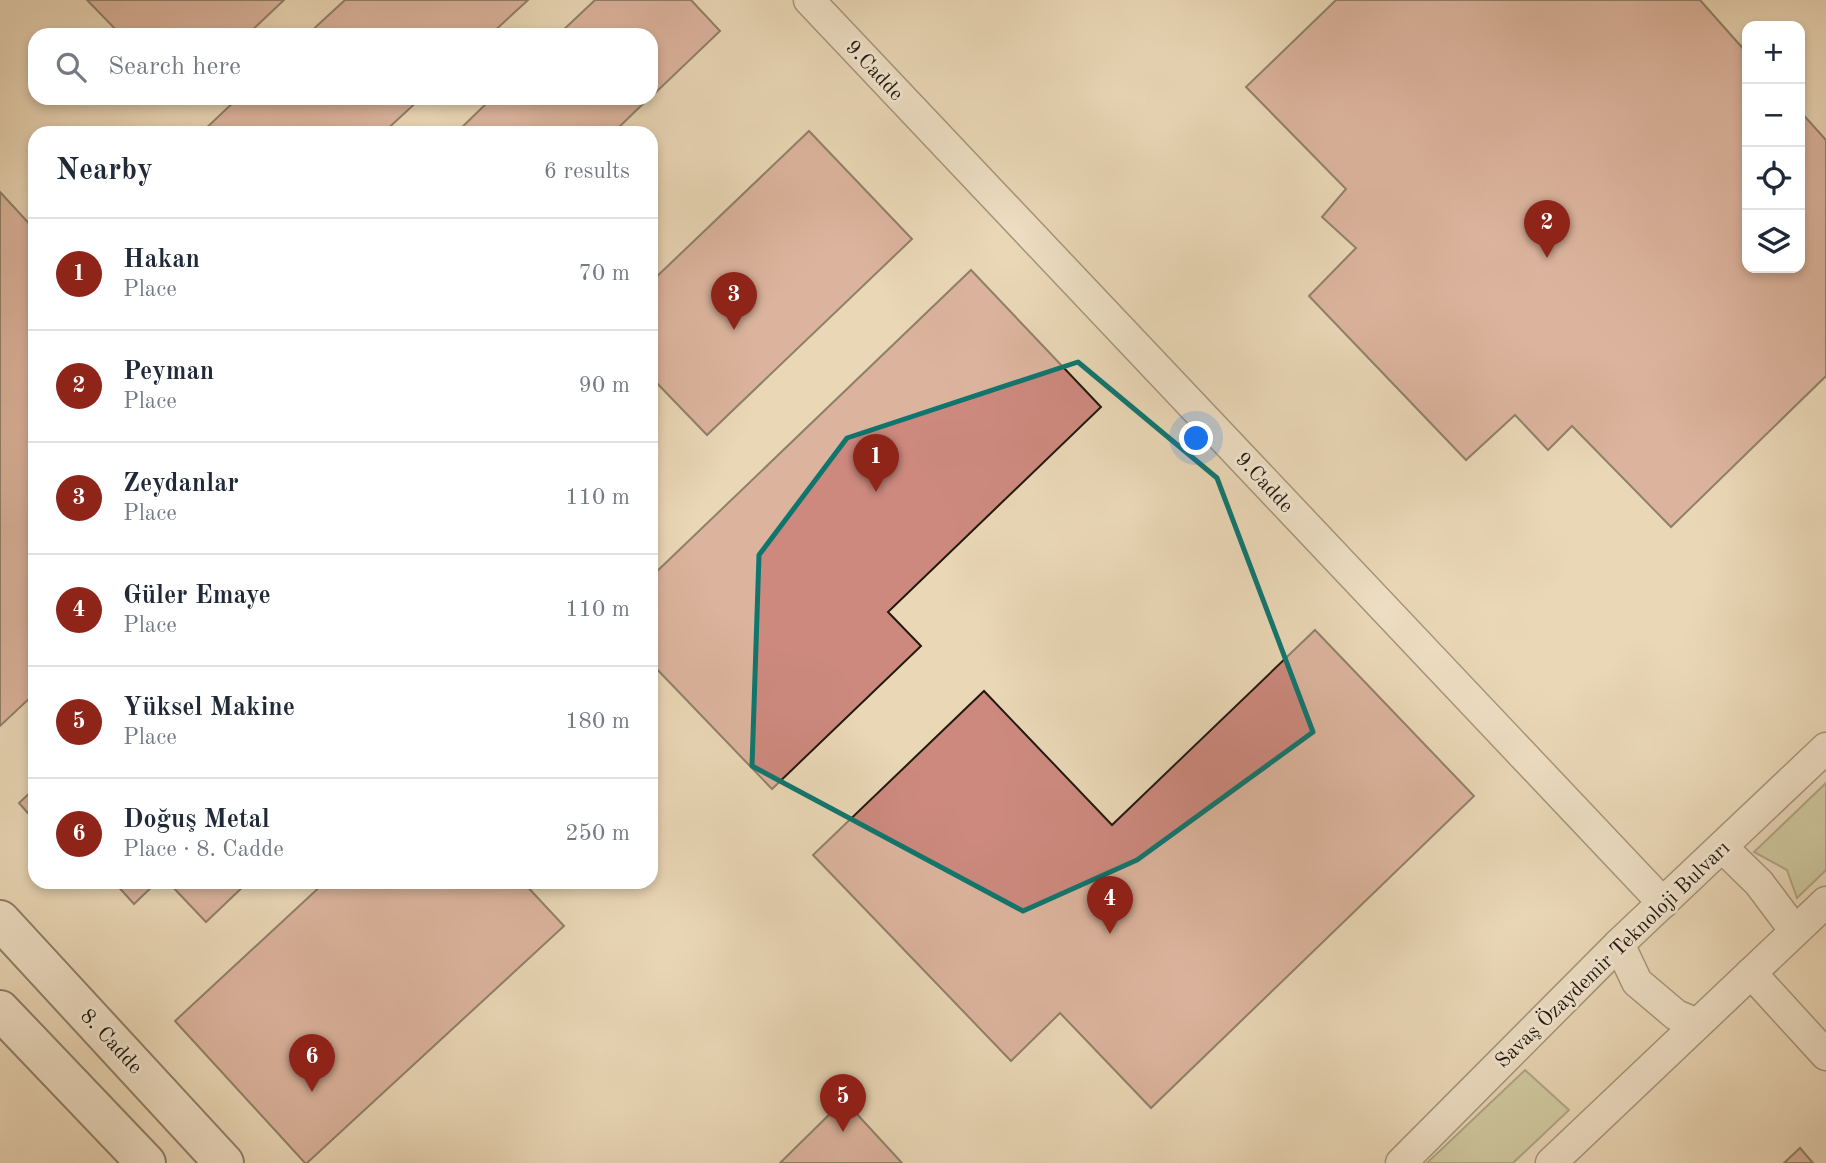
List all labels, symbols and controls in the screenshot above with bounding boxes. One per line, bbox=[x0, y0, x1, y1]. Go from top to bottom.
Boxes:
map controls bbox=[1742, 21, 1805, 273]
button: + bbox=[1742, 21, 1805, 84]
search box bbox=[28, 28, 658, 105]
street label: 9.Cadde bbox=[841, 37, 907, 105]
icon: search bbox=[52, 48, 90, 86]
text: Search here bbox=[108, 54, 241, 80]
button: − bbox=[1742, 84, 1805, 147]
button: locate bbox=[1742, 147, 1805, 210]
text: Nearby bbox=[56, 156, 153, 186]
text: 6 results bbox=[544, 160, 630, 183]
pin: 2 bbox=[1524, 200, 1570, 258]
button: layers bbox=[1742, 210, 1805, 273]
text: Hakan bbox=[123, 247, 200, 273]
text: 1 bbox=[72, 262, 86, 285]
text: 70 m bbox=[579, 262, 630, 285]
pin: 3 bbox=[711, 272, 757, 330]
text: Place bbox=[123, 278, 177, 301]
text: Peyman bbox=[123, 359, 214, 385]
text: 2 bbox=[72, 374, 86, 397]
text: 90 m bbox=[579, 374, 630, 397]
text: Place bbox=[123, 390, 177, 413]
your location bbox=[1179, 421, 1213, 455]
pin: 1 bbox=[853, 434, 899, 492]
street label: 9.Cadde bbox=[1231, 449, 1297, 517]
text: Zeydanlar bbox=[123, 471, 239, 497]
text: 3 bbox=[72, 486, 86, 509]
text: 110 m bbox=[565, 486, 630, 509]
text: Place bbox=[123, 502, 177, 525]
text: Güler Emaye bbox=[123, 583, 271, 609]
text: 4 bbox=[72, 598, 86, 621]
text: 110 m bbox=[565, 598, 630, 621]
text: Place bbox=[123, 614, 177, 637]
text: Yüksel Makine bbox=[123, 695, 295, 721]
text: 5 bbox=[72, 710, 86, 733]
text: 180 m bbox=[565, 710, 630, 733]
text: Place bbox=[123, 726, 177, 749]
text: Doğuş Metal bbox=[123, 807, 270, 833]
text: 6 bbox=[72, 822, 86, 845]
text: 250 m bbox=[565, 822, 630, 845]
street label: Savaş Özaydemir Teknoloji Bulvarı bbox=[1489, 835, 1734, 1073]
text: Place · 8. Cadde bbox=[123, 838, 284, 861]
pin: 4 bbox=[1087, 876, 1133, 934]
street label: 8. Cadde bbox=[76, 1006, 146, 1078]
pin: 6 bbox=[289, 1034, 335, 1092]
pin: 5 bbox=[820, 1074, 866, 1132]

